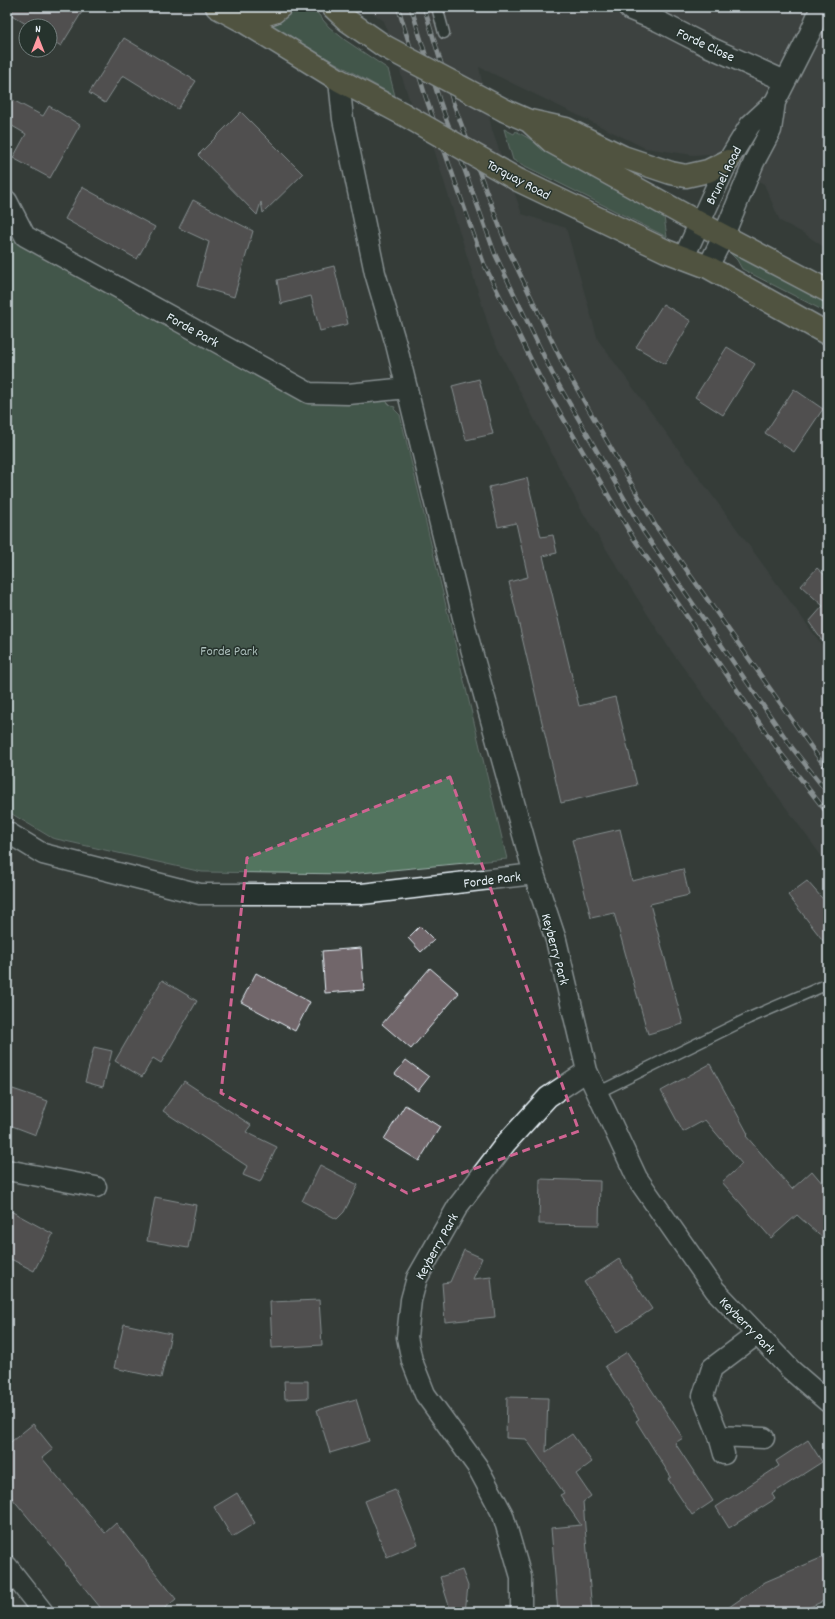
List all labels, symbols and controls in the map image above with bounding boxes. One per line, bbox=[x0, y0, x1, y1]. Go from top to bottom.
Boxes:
north arrow bbox=[18, 18, 58, 58]
text: N bbox=[35, 22, 41, 38]
street label: Forde Close bbox=[673, 24, 738, 68]
street label: Brunel Road bbox=[702, 143, 748, 209]
street label: Torquay Road bbox=[483, 156, 554, 206]
street label: Forde Park bbox=[162, 308, 222, 354]
park label: Forde Park bbox=[200, 642, 258, 662]
street label: Forde Park bbox=[463, 868, 522, 894]
street label: Keyberry Park bbox=[535, 911, 573, 988]
street label: Keyberry Park bbox=[411, 1210, 464, 1284]
street label: Keyberry Park bbox=[714, 1293, 780, 1360]

